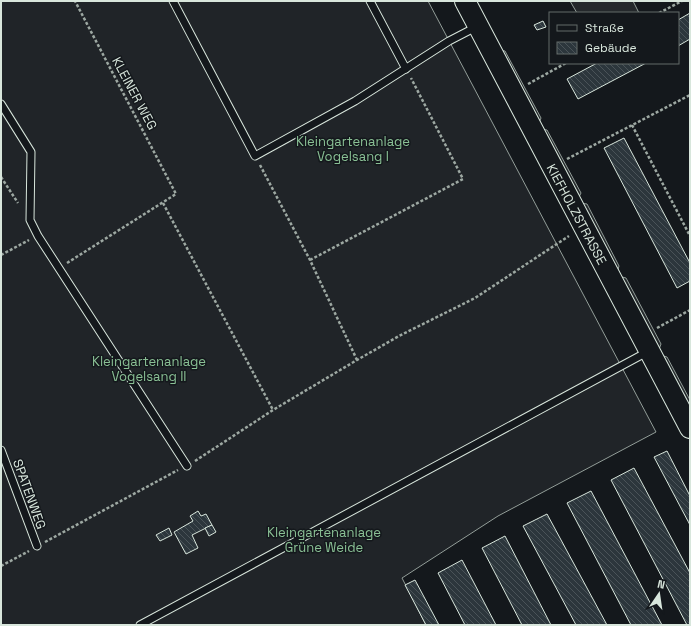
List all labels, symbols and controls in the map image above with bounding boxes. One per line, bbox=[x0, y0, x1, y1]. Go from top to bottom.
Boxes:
legend bbox=[549, 12, 679, 64]
text: Straße bbox=[585, 20, 624, 36]
text: Gebäude bbox=[585, 40, 637, 56]
street label: KLEINER WEG bbox=[108, 54, 161, 133]
park label: Kleingartenanlage Vogelsang I bbox=[296, 133, 410, 165]
street label: KIEFHOLZSTRASSE bbox=[543, 161, 610, 268]
park label: Kleingartenanlage Vogelsang II bbox=[92, 353, 206, 385]
street label: SPATENWEG bbox=[9, 457, 50, 531]
park label: Kleingartenanlage Grüne Weide bbox=[267, 524, 381, 556]
north arrow bbox=[639, 574, 679, 614]
text: N bbox=[656, 577, 666, 592]

